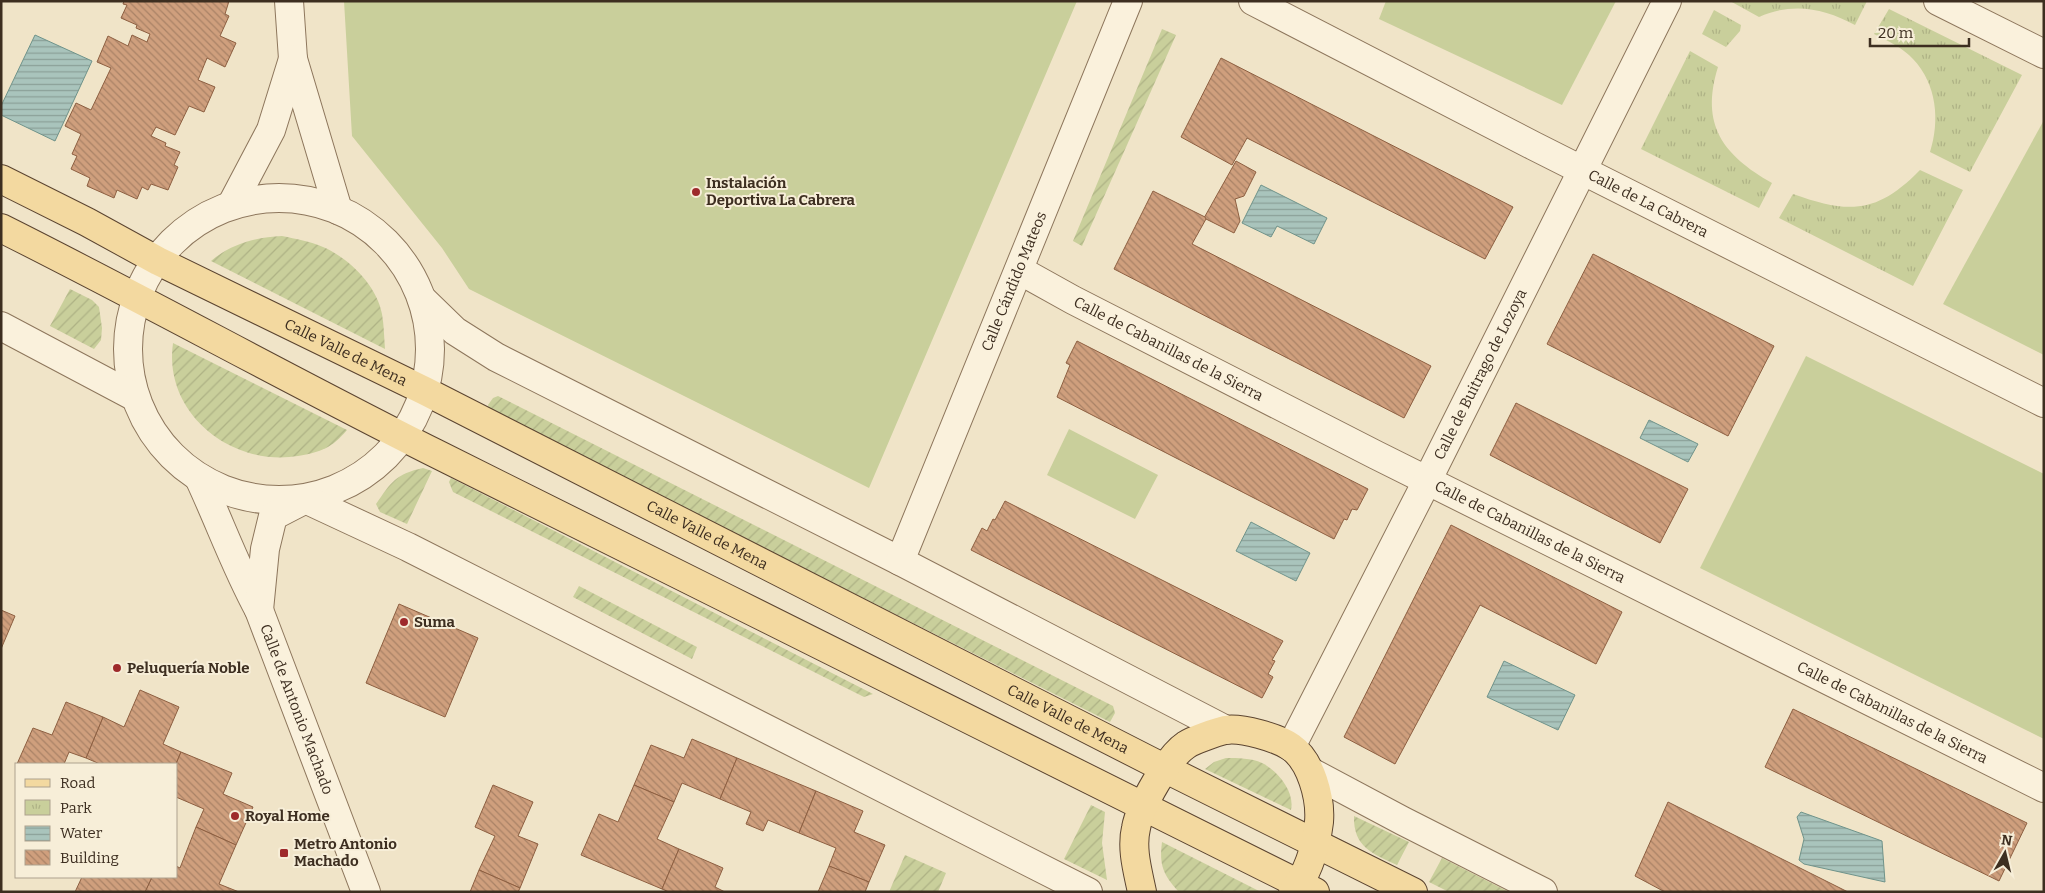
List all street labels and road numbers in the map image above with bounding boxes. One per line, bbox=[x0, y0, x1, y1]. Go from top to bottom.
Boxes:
street label: Calle de La Cabrera bbox=[1585, 166, 1711, 241]
street label: Calle Cándido Mateos bbox=[977, 209, 1050, 354]
street label: Calle de Buitrago de Lozoya bbox=[1430, 286, 1531, 463]
street label: Calle de Cabanillas de la Sierra bbox=[1071, 293, 1266, 405]
street label: Calle Valle de Mena bbox=[282, 315, 410, 390]
street label: Calle de Cabanillas de la Sierra bbox=[1432, 477, 1628, 587]
street label: Calle Valle de Mena bbox=[644, 497, 771, 573]
street label: Calle de Antonio Machado bbox=[256, 622, 337, 797]
street label: Calle de Cabanillas de la Sierra bbox=[1794, 657, 1991, 767]
street label: Calle Valle de Mena bbox=[1004, 681, 1132, 757]

